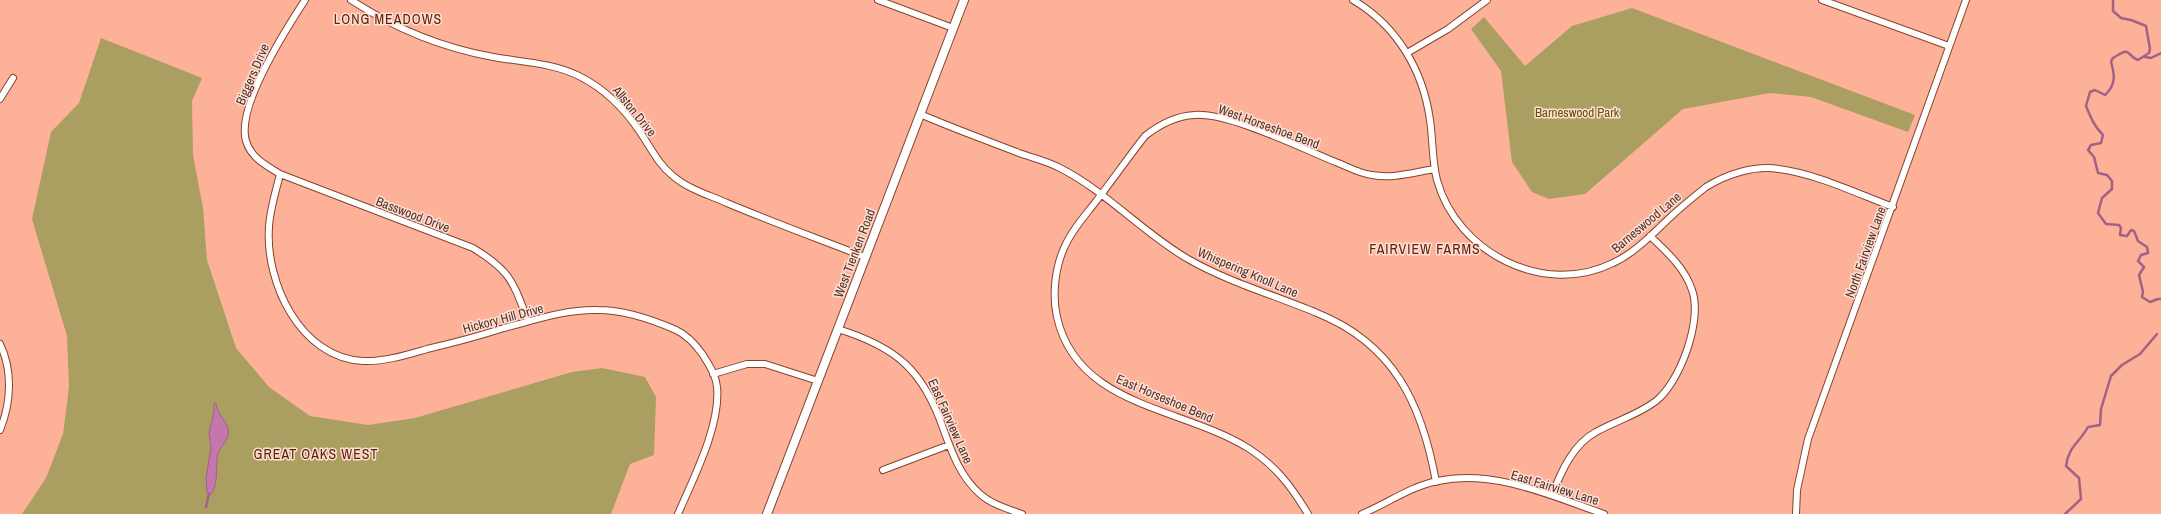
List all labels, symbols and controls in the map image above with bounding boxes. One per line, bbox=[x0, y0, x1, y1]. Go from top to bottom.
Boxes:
district label: LONG MEADOWS bbox=[334, 10, 442, 28]
street label: Biggers Drive bbox=[232, 41, 273, 108]
street label: Allston Drive bbox=[608, 82, 660, 140]
street label: West Horseshoe Bend bbox=[1216, 100, 1322, 153]
park label: Barneswood Park bbox=[1535, 104, 1620, 121]
street label: Barneswood Lane bbox=[1608, 188, 1685, 257]
street label: Basswood Drive bbox=[374, 193, 452, 236]
street label: North Fairview Lane bbox=[1841, 204, 1890, 300]
street label: West Tienken Road bbox=[830, 206, 879, 300]
district label: FAIRVIEW FARMS bbox=[1369, 240, 1481, 258]
street label: Whispering Knoll Lane bbox=[1195, 244, 1301, 301]
street label: Hickory Hill Drive bbox=[461, 300, 545, 337]
street label: East Horseshoe Bend bbox=[1114, 370, 1216, 427]
street label: East Fairview Lane bbox=[924, 376, 977, 466]
district label: GREAT OAKS WEST bbox=[254, 445, 378, 463]
street label: East Fairview Lane bbox=[1509, 466, 1601, 509]

